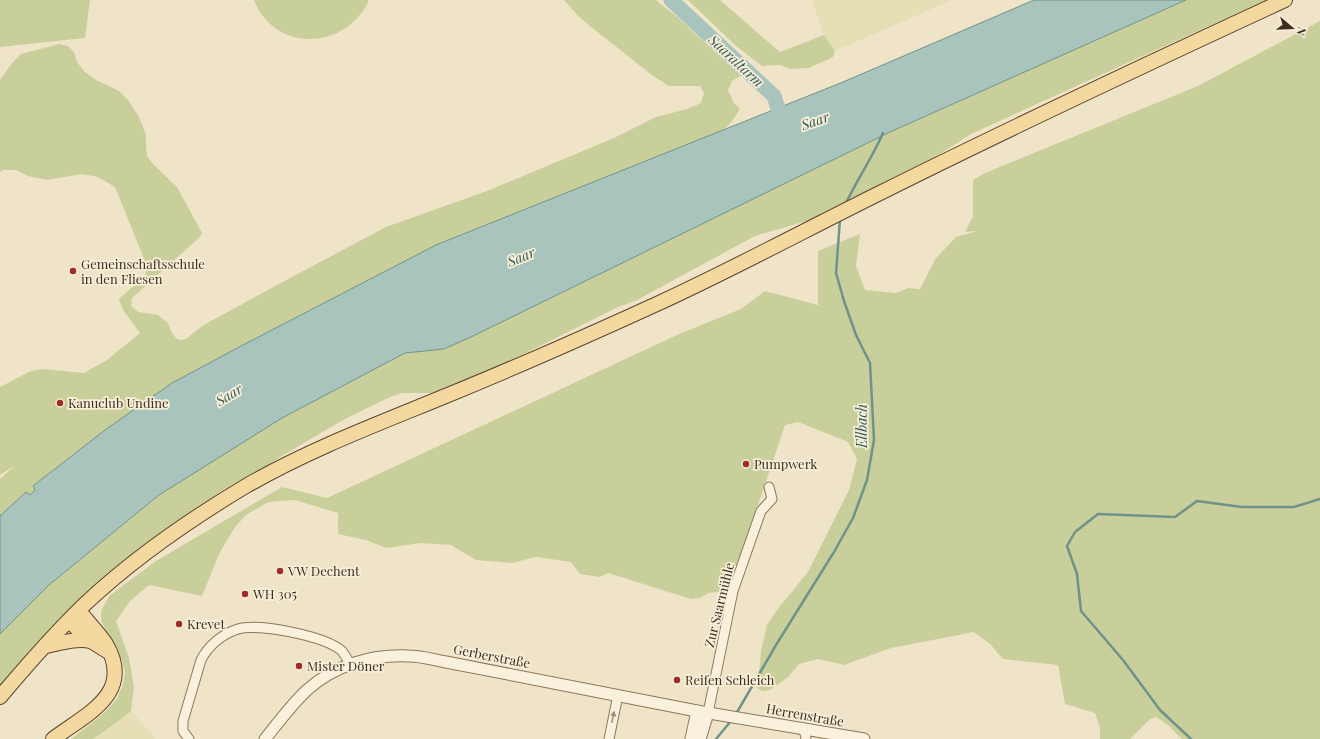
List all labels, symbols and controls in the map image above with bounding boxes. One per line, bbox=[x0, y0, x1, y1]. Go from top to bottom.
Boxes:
north arrow bbox=[1272, 8, 1312, 48]
text: N bbox=[1294, 25, 1310, 38]
water label: Saaraltarm bbox=[704, 30, 768, 91]
water label: Saar bbox=[797, 107, 832, 134]
water label: Saar bbox=[503, 242, 538, 271]
place label: Gemeinschaftsschule in den Fliesen bbox=[81, 255, 205, 287]
marker: Gemeinschaftsschule in den Fliesen bbox=[68, 266, 78, 276]
water label: Saar bbox=[211, 379, 247, 411]
place label: Kanuclub Undine bbox=[68, 394, 169, 411]
marker: Kanuclub Undine bbox=[55, 398, 65, 408]
water label: Ellbach bbox=[852, 404, 871, 449]
place label: Pumpwerk bbox=[754, 455, 818, 472]
marker: Pumpwerk bbox=[741, 459, 751, 469]
street label: Zur Saarmühle bbox=[700, 560, 737, 649]
place label: VW Dechent bbox=[287, 562, 360, 579]
marker: VW Dechent bbox=[275, 566, 285, 576]
place label: WH 305 bbox=[252, 585, 297, 602]
marker: WH 305 bbox=[240, 589, 250, 599]
place label: Krevet bbox=[187, 615, 225, 632]
marker: Krevet bbox=[174, 619, 184, 629]
street label: Gerberstraße bbox=[452, 640, 532, 671]
place label: Mister Döner bbox=[307, 657, 385, 674]
marker: Mister Döner bbox=[294, 661, 304, 671]
place label: Reifen Schleich bbox=[685, 671, 775, 688]
marker: Reifen Schleich bbox=[672, 675, 682, 685]
street label: Herrenstraße bbox=[765, 699, 846, 730]
one-way arrow bbox=[611, 711, 617, 723]

